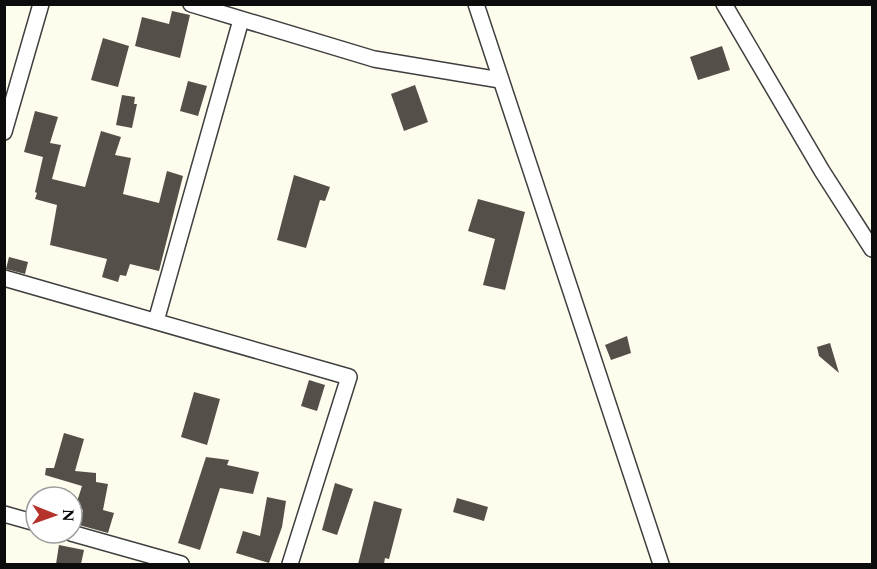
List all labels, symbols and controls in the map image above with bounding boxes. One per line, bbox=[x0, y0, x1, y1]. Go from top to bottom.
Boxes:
north arrow bbox=[24, 485, 84, 545]
text: N bbox=[56, 509, 80, 522]

